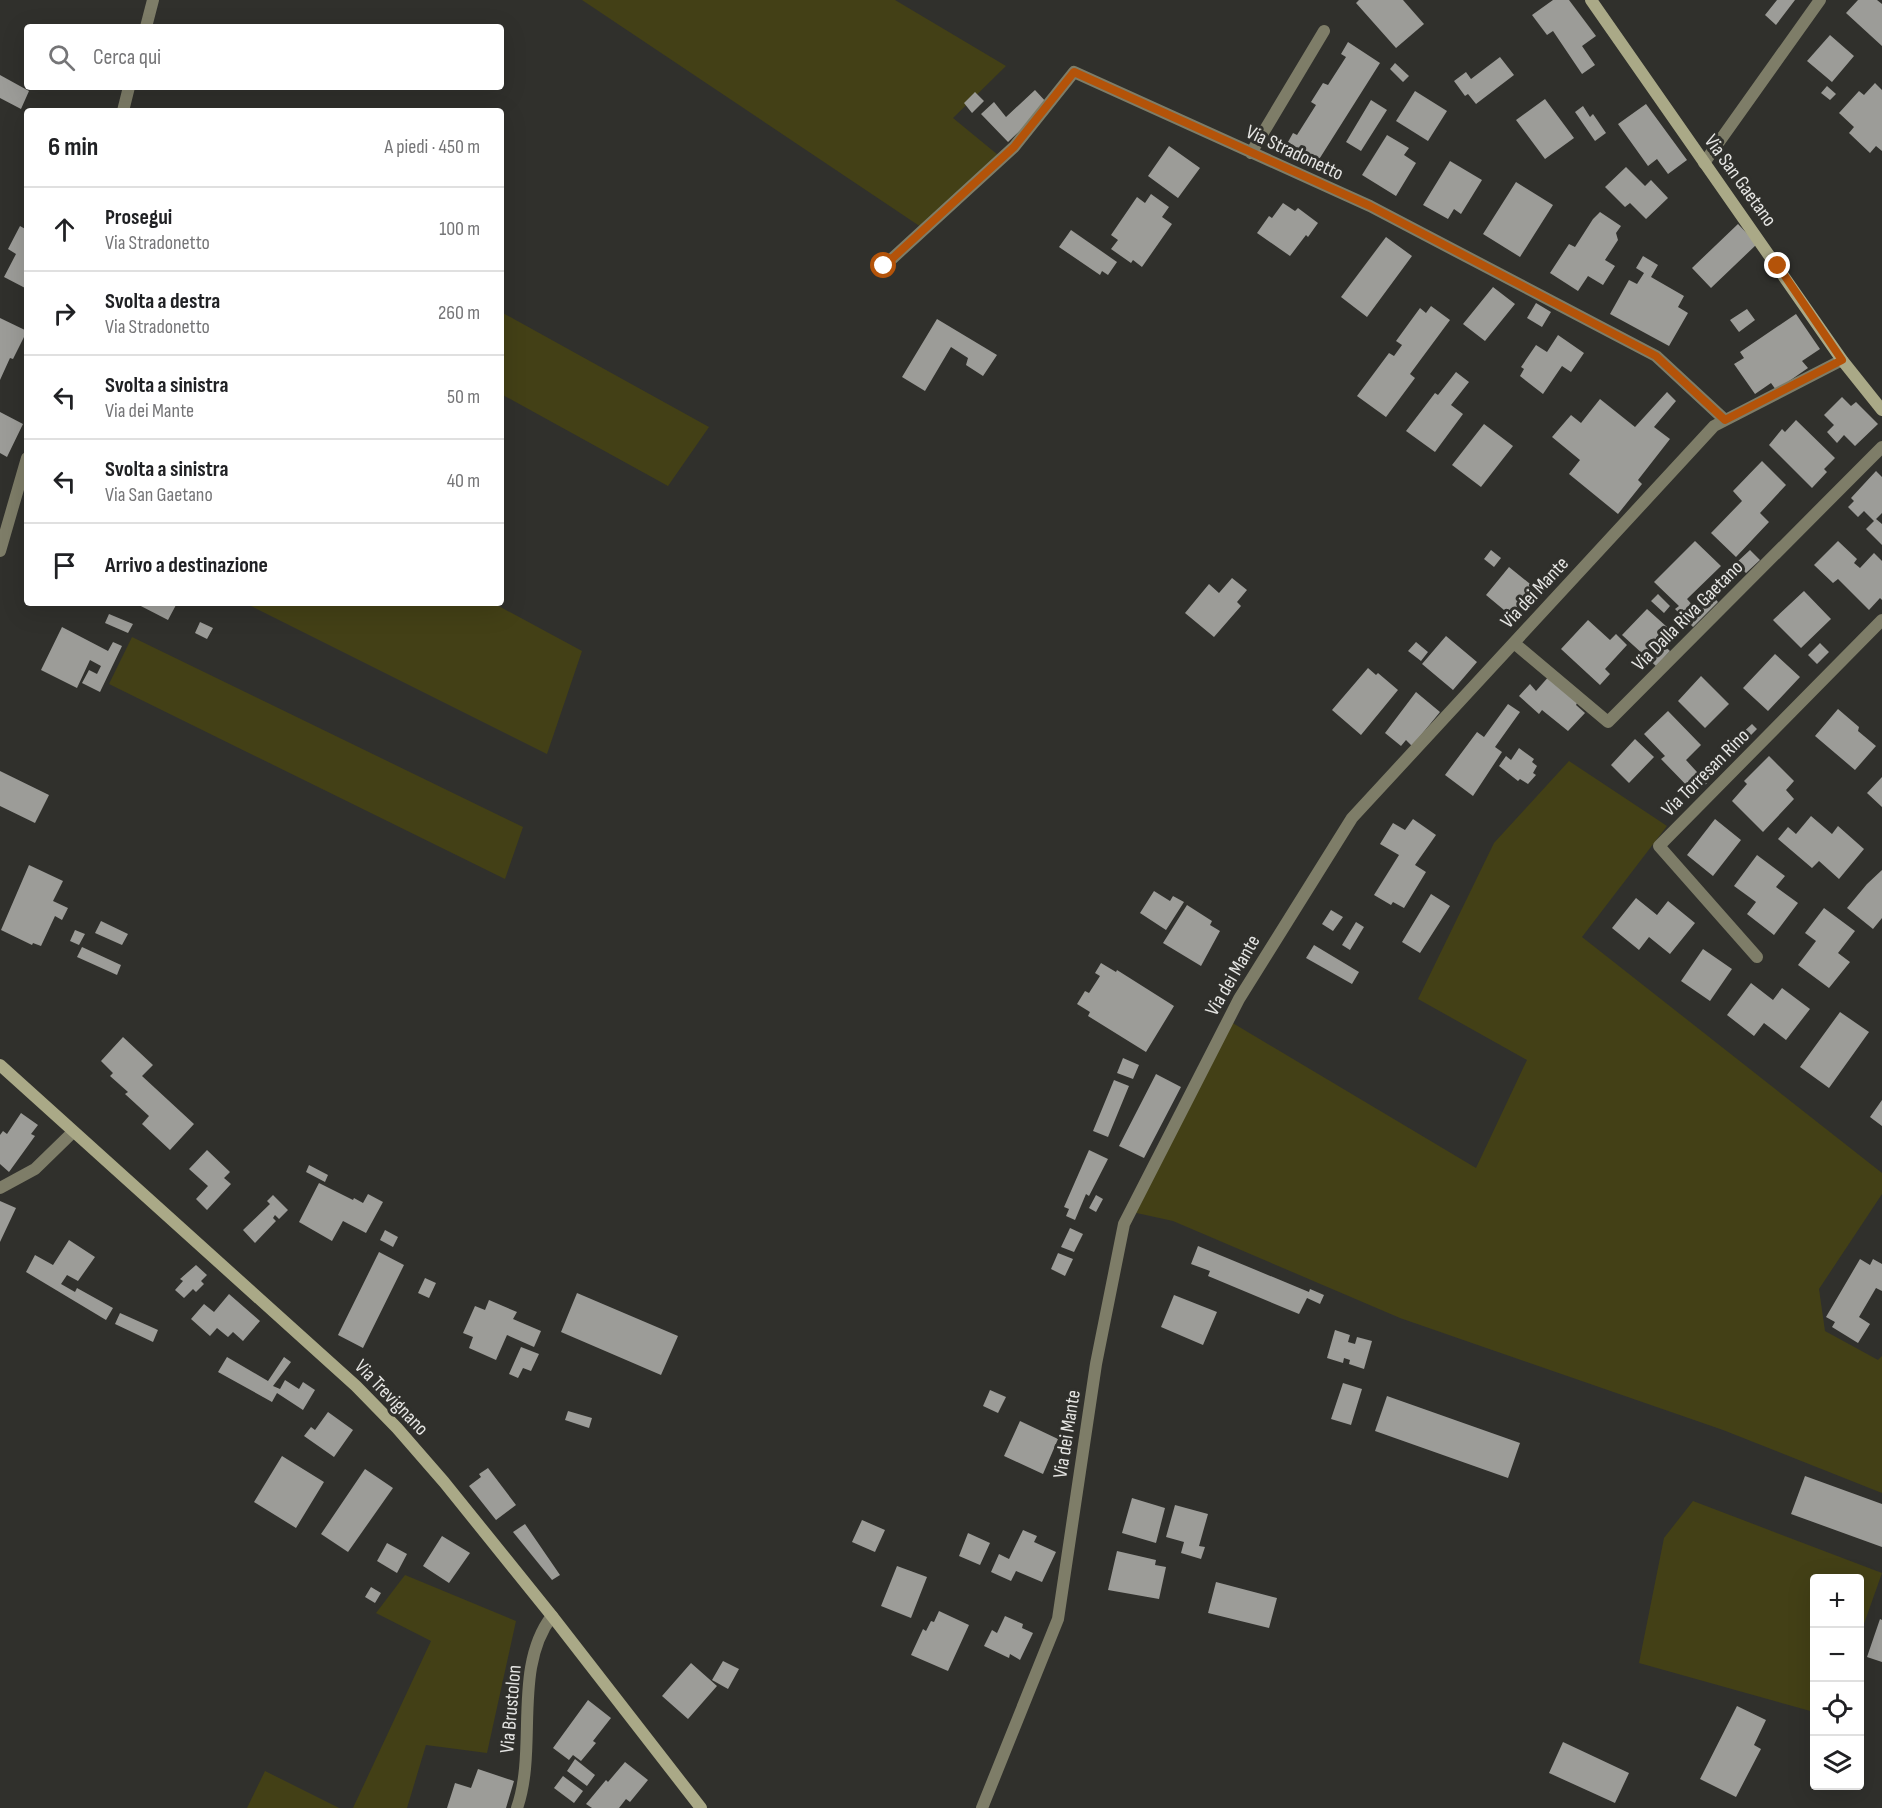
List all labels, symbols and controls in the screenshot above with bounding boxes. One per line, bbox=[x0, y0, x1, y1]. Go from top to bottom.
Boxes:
search box bbox=[24, 24, 504, 90]
icon: search bbox=[45, 41, 78, 74]
text: Cerca qui bbox=[93, 44, 161, 71]
street label: Via Stradonetto bbox=[1242, 120, 1347, 186]
street label: Via San Gaetano bbox=[1699, 130, 1782, 231]
text: 6 min bbox=[48, 132, 98, 163]
text: A piedi · 450 m bbox=[384, 135, 480, 159]
text: Prosegui bbox=[105, 204, 172, 231]
icon: ahead bbox=[48, 213, 81, 246]
text: 100 m bbox=[439, 217, 480, 241]
text: Via Stradonetto bbox=[105, 231, 210, 255]
route start bbox=[870, 252, 896, 278]
route end bbox=[1764, 252, 1790, 278]
text: Svolta a destra bbox=[105, 288, 220, 315]
icon: right bbox=[48, 297, 81, 330]
text: 260 m bbox=[438, 301, 480, 325]
text: Via Stradonetto bbox=[105, 315, 210, 339]
text: Svolta a sinistra bbox=[105, 372, 228, 399]
icon: left bbox=[48, 381, 81, 414]
text: 50 m bbox=[447, 385, 480, 409]
text: Via dei Mante bbox=[105, 399, 194, 423]
text: Svolta a sinistra bbox=[105, 456, 228, 483]
icon: left bbox=[48, 465, 81, 498]
text: 40 m bbox=[447, 469, 480, 493]
text: Via San Gaetano bbox=[105, 483, 213, 507]
icon: arrive bbox=[48, 549, 81, 582]
text: Arrivo a destinazione bbox=[105, 552, 268, 579]
street label: Via dei Mante bbox=[1496, 552, 1574, 633]
street label: Via Dalla Riva Gaetano bbox=[1627, 555, 1748, 676]
street label: Via Torresan Rino bbox=[1657, 724, 1755, 822]
street label: Via dei Mante bbox=[1200, 931, 1266, 1020]
street label: Via Trevignano bbox=[349, 1355, 433, 1441]
street label: Via dei Mante bbox=[1048, 1388, 1086, 1480]
map controls bbox=[1810, 1574, 1864, 1790]
button: + bbox=[1810, 1574, 1864, 1628]
button: − bbox=[1810, 1628, 1864, 1682]
street label: Via Brustolon bbox=[495, 1664, 527, 1754]
button: locate bbox=[1810, 1682, 1864, 1736]
button: layers bbox=[1810, 1736, 1864, 1790]

